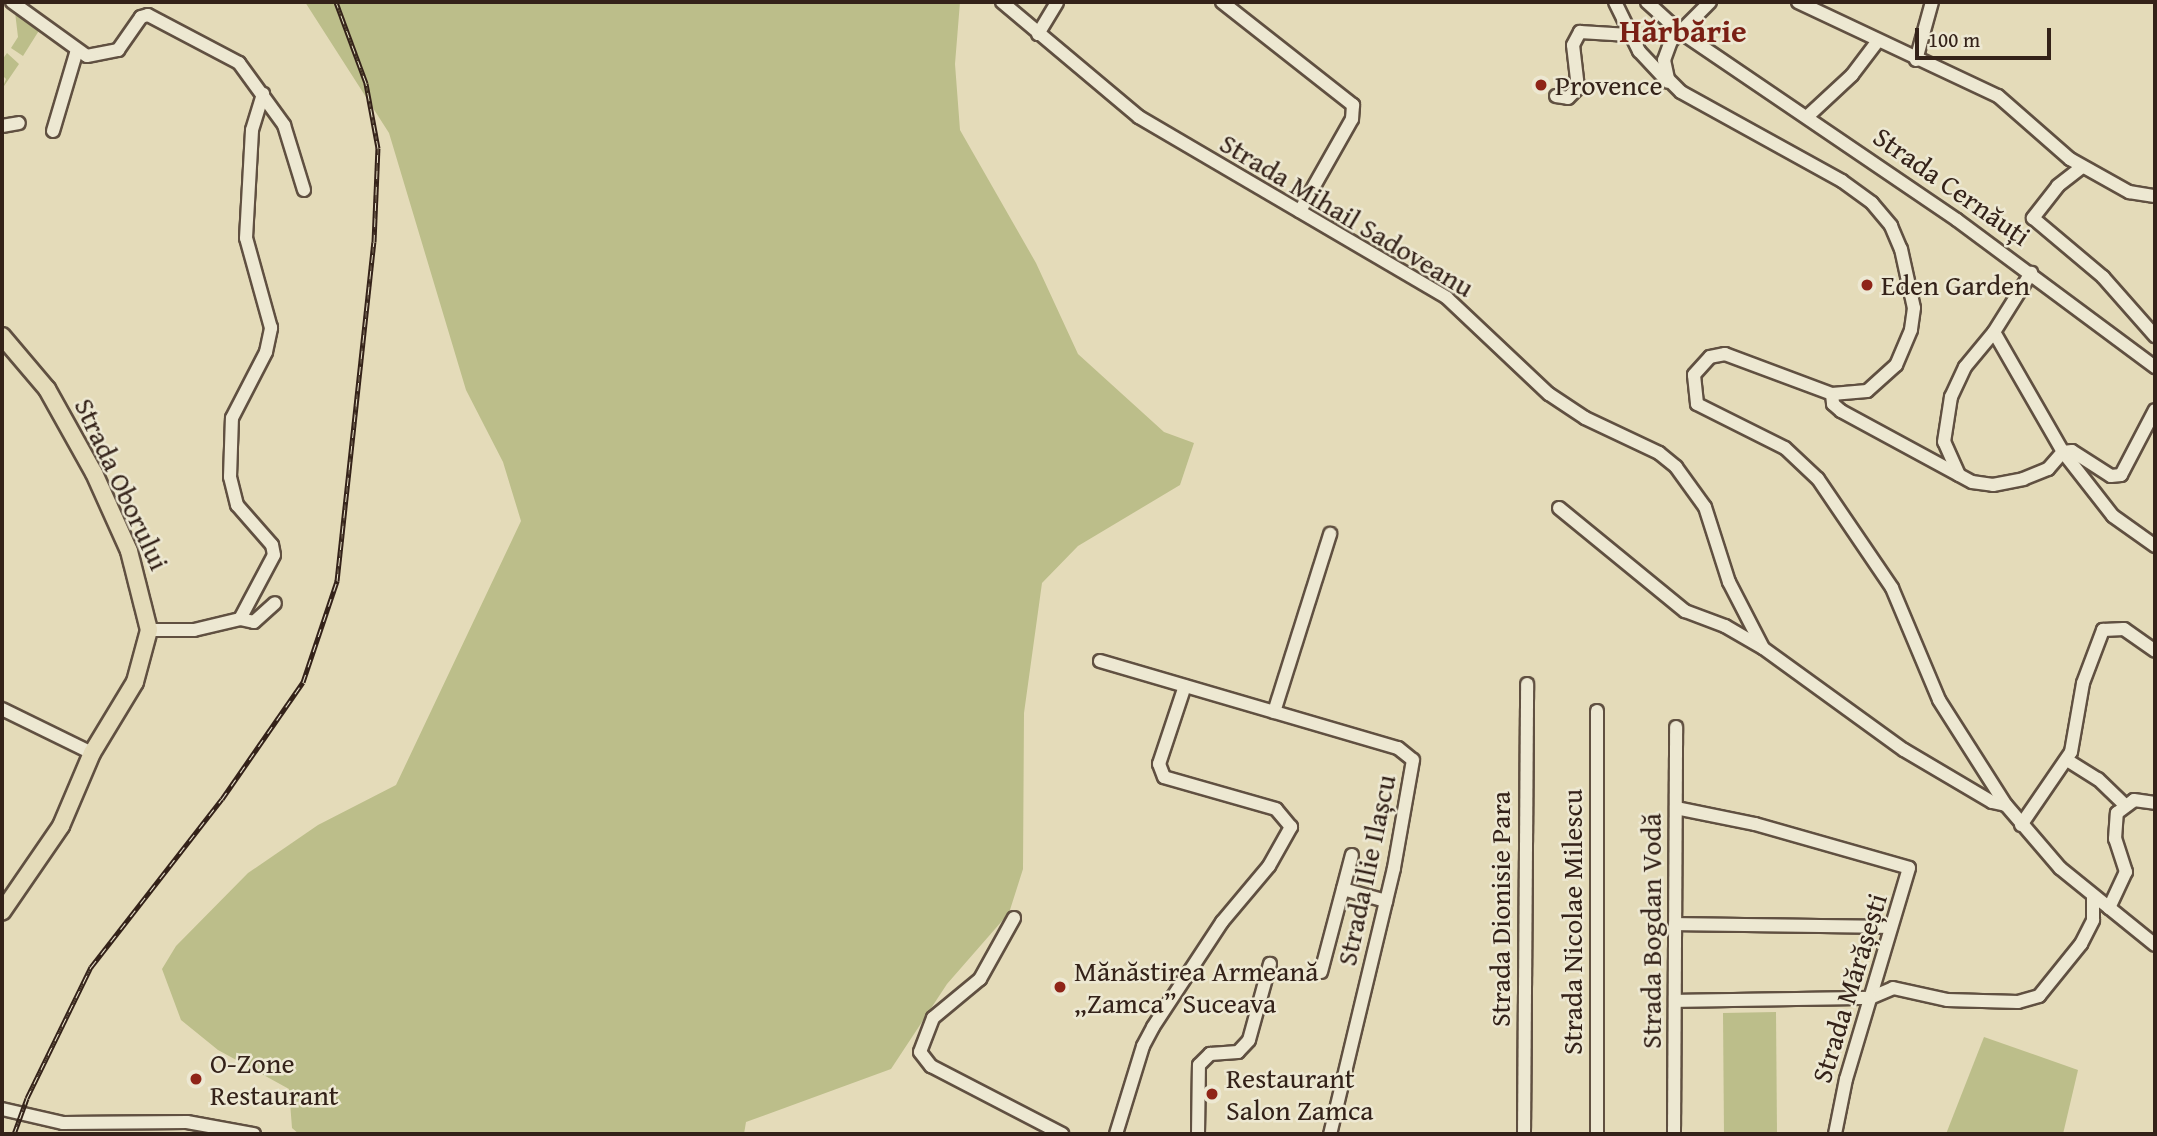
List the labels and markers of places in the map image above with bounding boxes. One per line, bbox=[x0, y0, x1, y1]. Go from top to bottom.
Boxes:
place label: Provence bbox=[1555, 68, 1663, 102]
marker: Provence bbox=[1533, 77, 1549, 93]
place label: Eden Garden bbox=[1881, 268, 2030, 302]
marker: Eden Garden bbox=[1859, 277, 1875, 293]
place label: Mănăstirea Armeană „Zamca” Suceava bbox=[1074, 954, 1318, 1020]
marker: Mănăstirea Armeană „Zamca” Suceava bbox=[1052, 979, 1068, 995]
place label: O-Zone Restaurant bbox=[210, 1046, 339, 1112]
place label: Restaurant Salon Zamca bbox=[1226, 1061, 1374, 1127]
marker: O-Zone Restaurant bbox=[188, 1071, 204, 1087]
marker: Restaurant Salon Zamca bbox=[1204, 1086, 1220, 1102]

